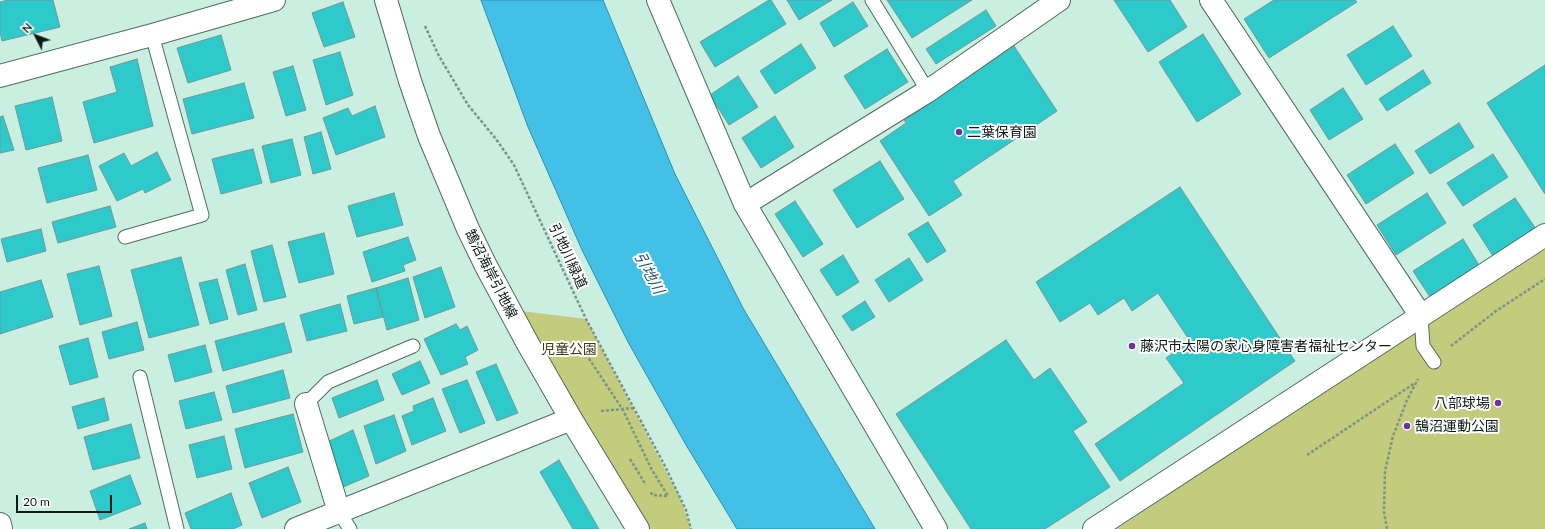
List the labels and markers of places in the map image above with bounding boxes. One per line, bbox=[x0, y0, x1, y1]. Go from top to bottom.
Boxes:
place label: 二葉保育園 bbox=[967, 124, 1037, 140]
marker: 二葉保育園 bbox=[954, 127, 964, 137]
place label: 藤沢市太陽の家心身障害者福祉センター bbox=[1140, 338, 1392, 354]
marker: 藤沢市太陽の家心身障害者福祉センター bbox=[1127, 341, 1137, 351]
place label: 八部球場 bbox=[1434, 395, 1490, 411]
marker: 八部球場 bbox=[1493, 398, 1503, 408]
place label: 鵠沼運動公園 bbox=[1415, 418, 1499, 434]
marker: 鵠沼運動公園 bbox=[1402, 421, 1412, 431]

